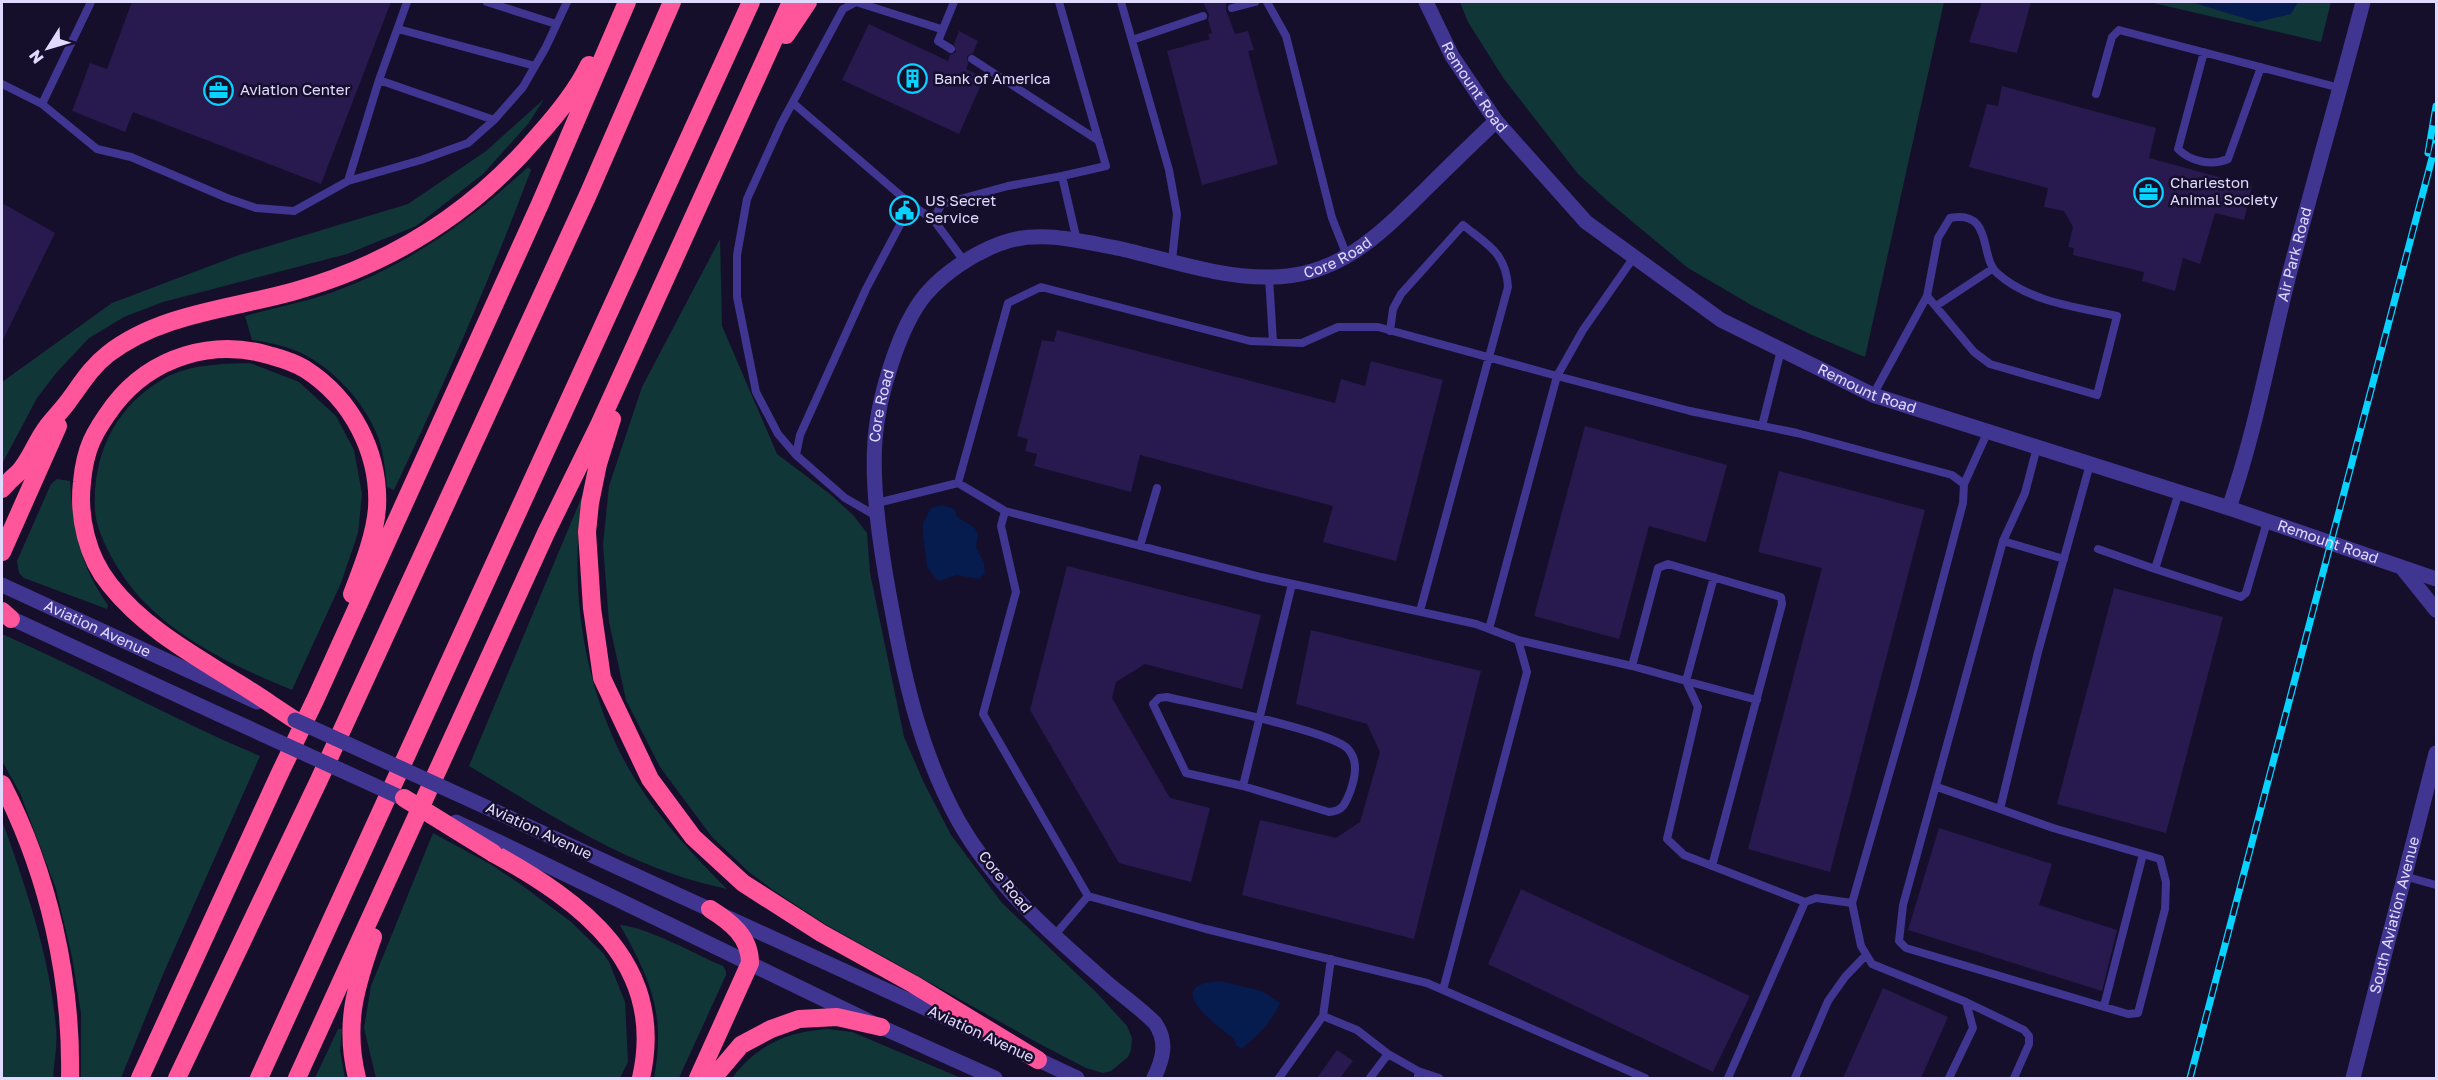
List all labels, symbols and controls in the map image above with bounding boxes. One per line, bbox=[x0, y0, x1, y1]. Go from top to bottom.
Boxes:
north arrow bbox=[18, 18, 78, 78]
street label: Remount Road bbox=[1438, 38, 1512, 136]
text: N bbox=[24, 46, 48, 68]
building icon: Bank of America bbox=[897, 63, 929, 95]
place label: Bank of America bbox=[934, 69, 1051, 87]
office icon: Aviation Center bbox=[203, 74, 235, 106]
place label: Aviation Center bbox=[240, 80, 351, 98]
place label: Charleston Animal Society bbox=[2170, 173, 2278, 208]
office icon: Charleston Animal Society bbox=[2133, 176, 2165, 208]
place label: US Secret Service bbox=[925, 191, 996, 226]
public building icon: US Secret Service bbox=[888, 194, 920, 226]
street label: Air Park Road bbox=[2273, 205, 2315, 303]
street label: Core Road bbox=[1301, 233, 1375, 281]
street label: Remount Road bbox=[1815, 359, 1919, 416]
street label: Core Road bbox=[865, 367, 897, 443]
street label: Remount Road bbox=[2275, 515, 2381, 567]
street label: Aviation Avenue bbox=[42, 596, 154, 660]
street label: Aviation Avenue bbox=[484, 798, 596, 863]
street label: South Aviation Avenue bbox=[2365, 834, 2422, 996]
street label: Core Road bbox=[975, 847, 1036, 916]
street label: Aviation Avenue bbox=[926, 1001, 1038, 1066]

